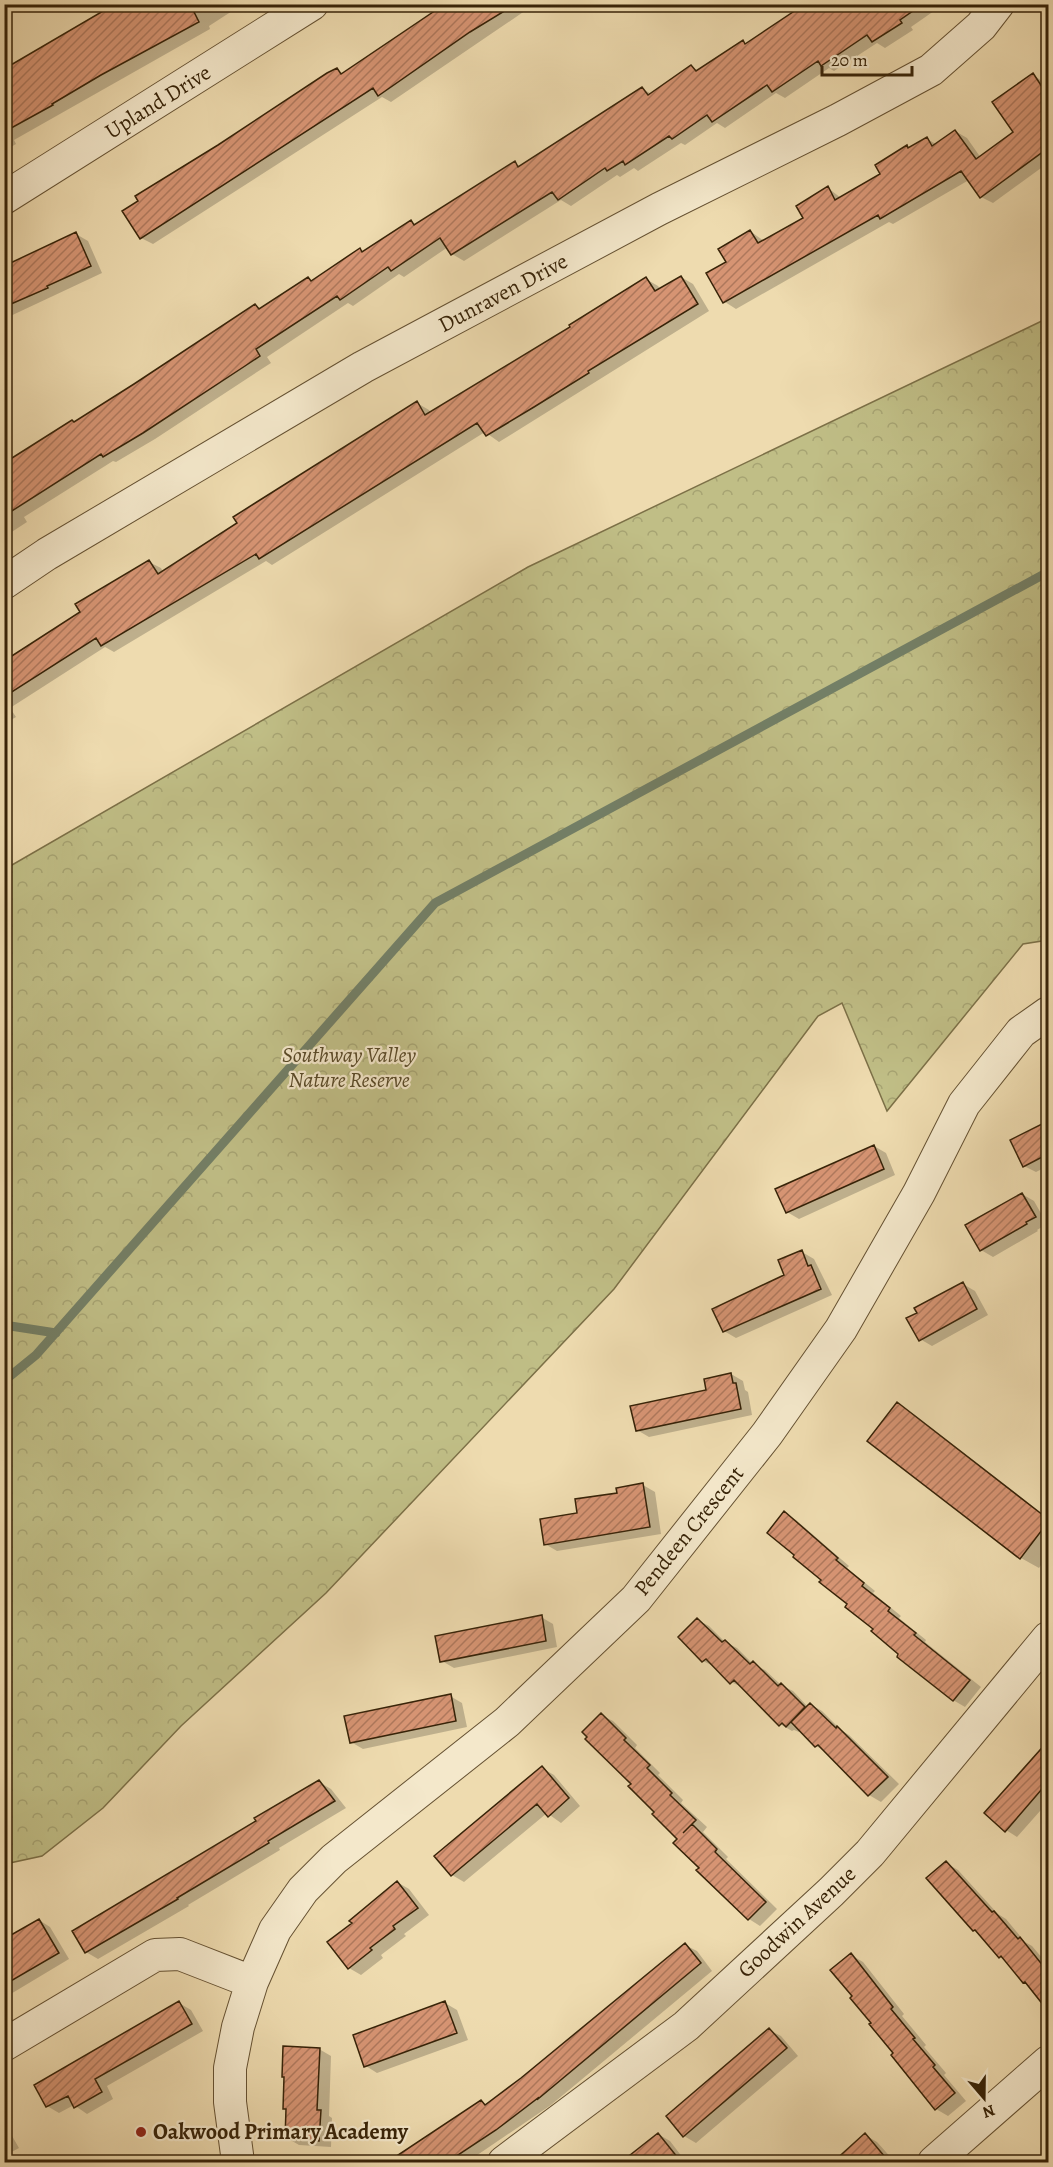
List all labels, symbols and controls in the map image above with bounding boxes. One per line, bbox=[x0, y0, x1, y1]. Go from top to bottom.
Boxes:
scale bar bbox=[822, 39, 912, 77]
text: 20 m bbox=[831, 48, 868, 72]
street label: Upland Drive bbox=[99, 58, 217, 146]
street label: Dunraven Drive bbox=[433, 246, 573, 340]
park label: Southway Valley Nature Reserve bbox=[282, 1040, 416, 1095]
street label: Pendeen Crescent bbox=[627, 1460, 751, 1602]
street label: Goodwin Avenue bbox=[731, 1859, 863, 1985]
north arrow bbox=[954, 2068, 1014, 2128]
text: N bbox=[979, 2099, 998, 2124]
place label: Oakwood Primary Academy bbox=[153, 2117, 409, 2147]
marker: Oakwood Primary Academy bbox=[134, 2125, 148, 2139]

